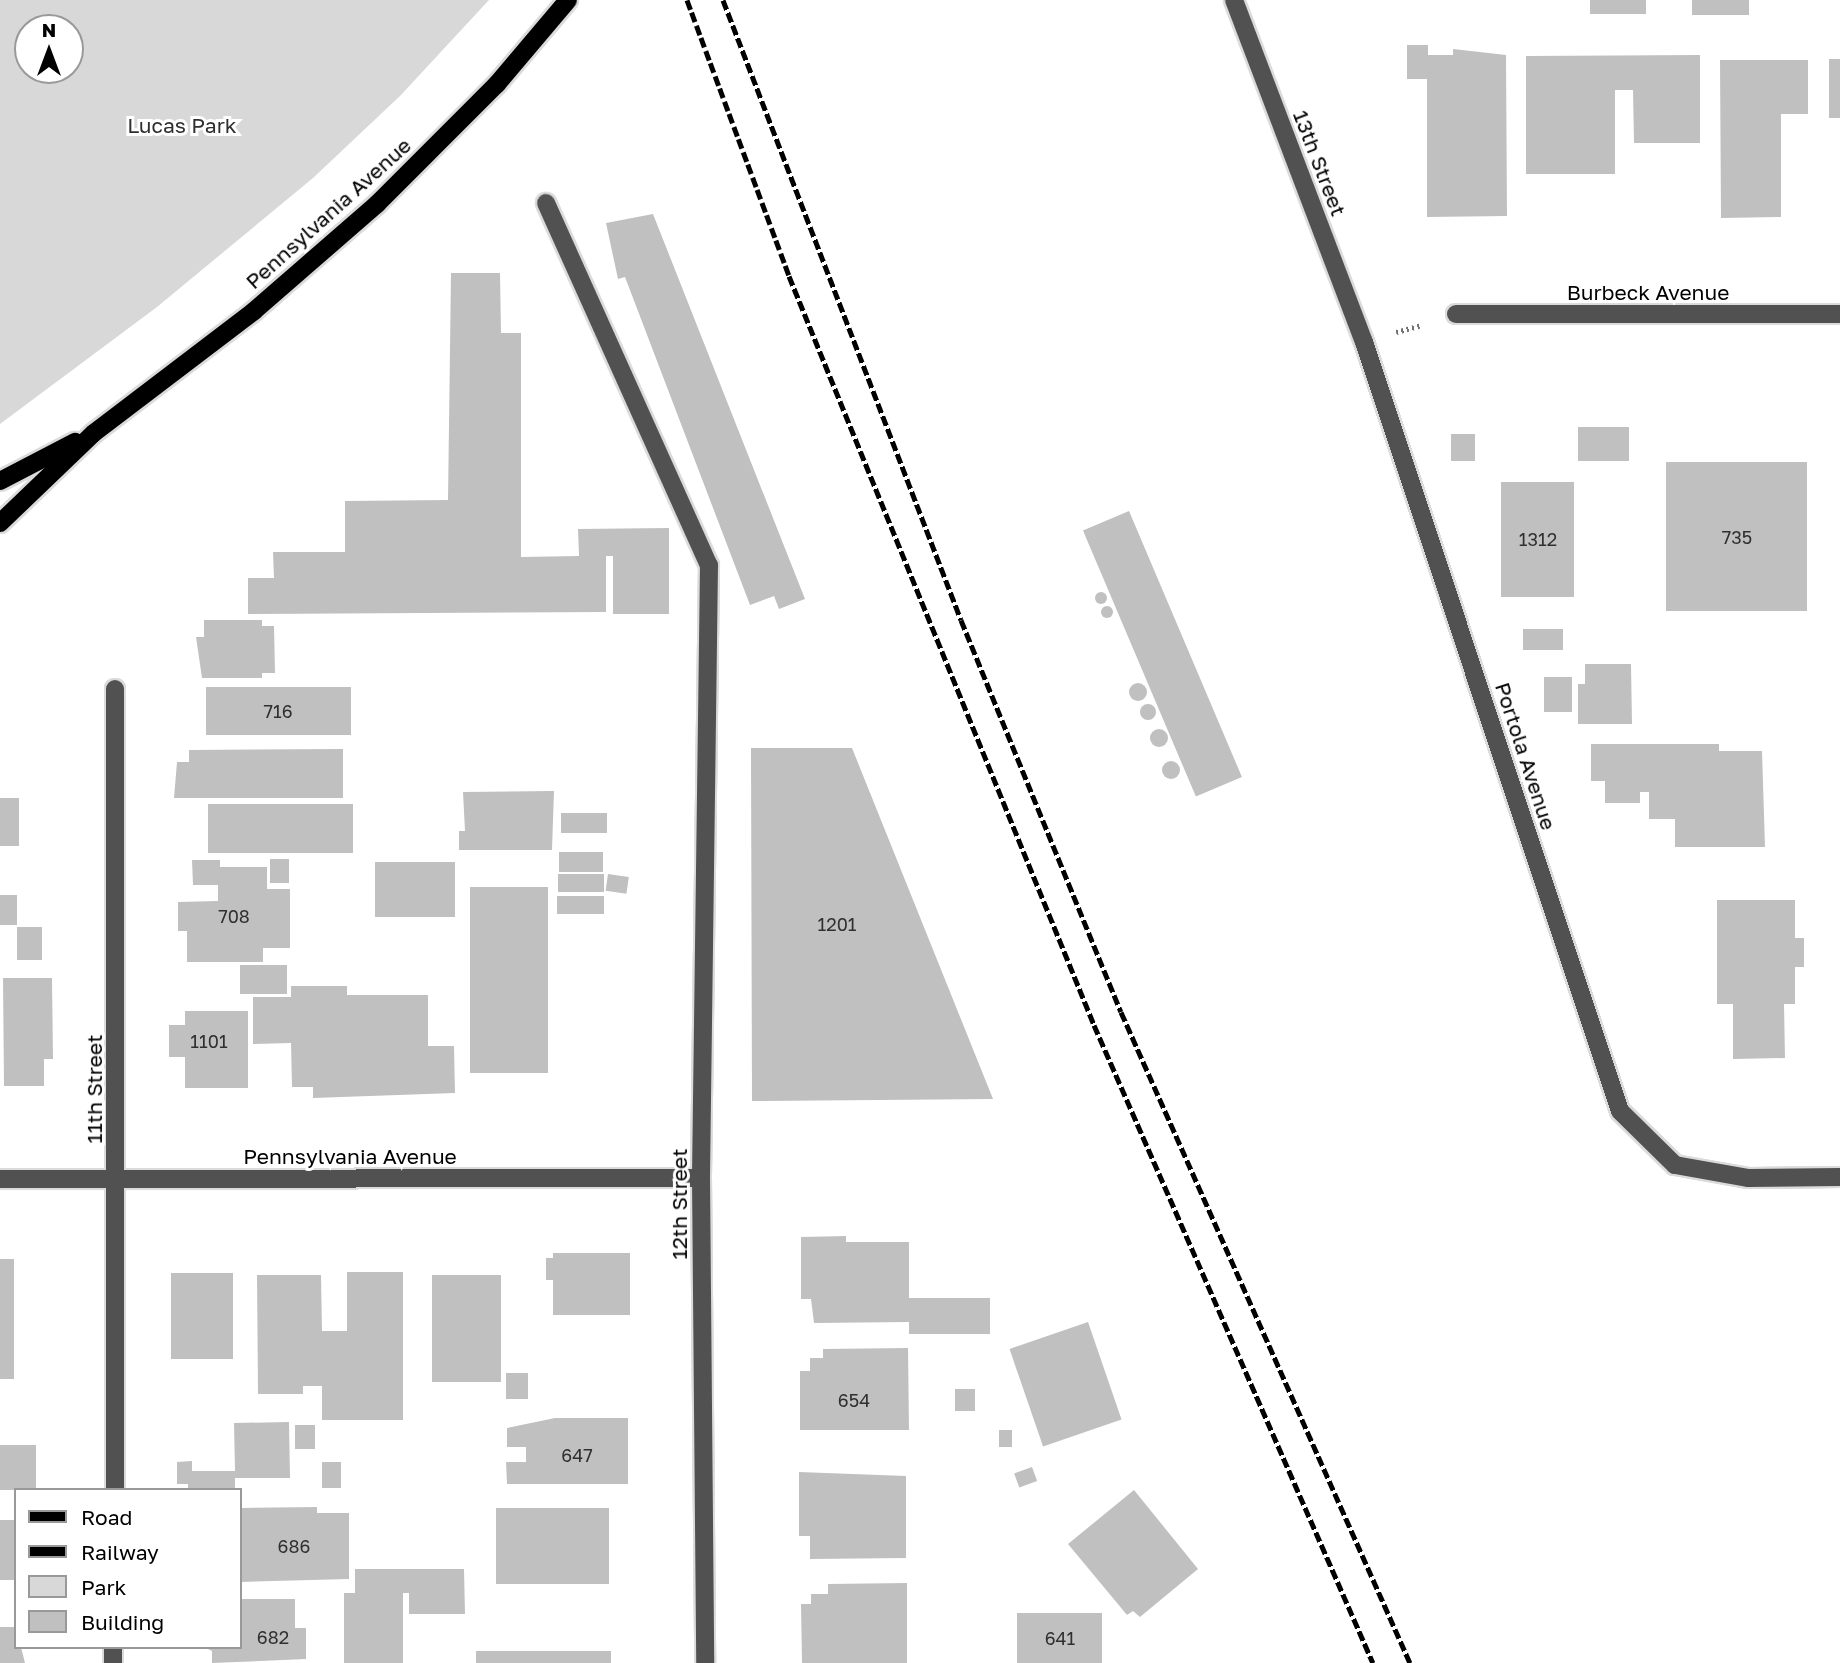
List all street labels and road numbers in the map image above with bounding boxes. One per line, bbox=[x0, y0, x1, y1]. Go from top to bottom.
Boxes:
street label: 13th Street bbox=[1288, 107, 1352, 219]
street label: Pennsylvania Avenue bbox=[240, 132, 416, 294]
street label: Burbeck Avenue bbox=[1567, 279, 1729, 305]
street label: Portola Avenue bbox=[1490, 679, 1562, 833]
street label: 11th Street bbox=[81, 1034, 107, 1144]
street label: Pennsylvania Avenue bbox=[243, 1143, 457, 1169]
street label: 12th Street bbox=[666, 1148, 692, 1260]

